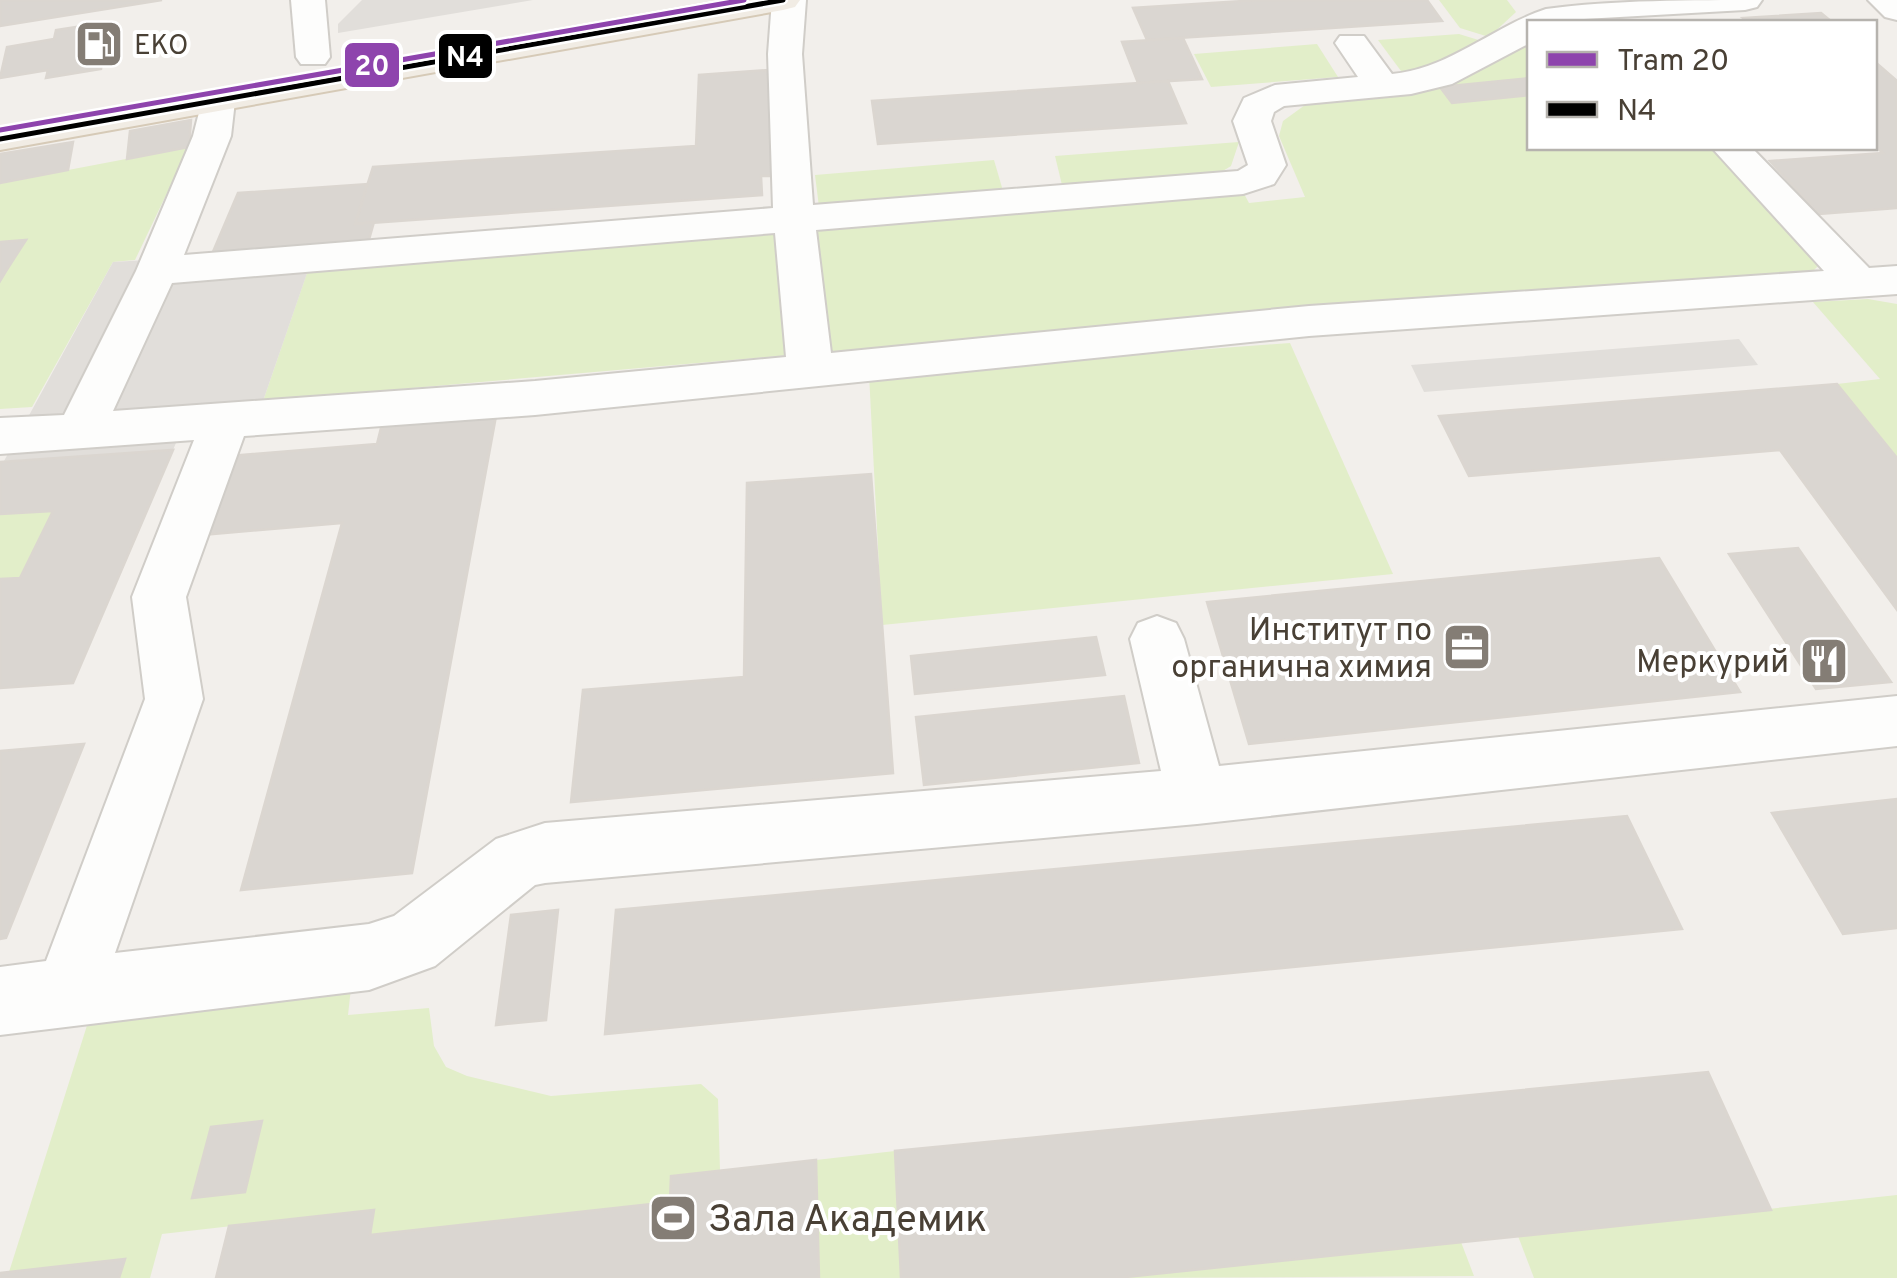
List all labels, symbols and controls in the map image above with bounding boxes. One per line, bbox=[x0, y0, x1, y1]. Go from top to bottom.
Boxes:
fuel station icon: EKO bbox=[73, 18, 125, 70]
legend bbox=[1527, 20, 1877, 150]
place label: EKO bbox=[134, 29, 188, 65]
line badge: N4 bbox=[437, 32, 494, 80]
line badge: 20 bbox=[343, 41, 401, 89]
text: N4 bbox=[446, 41, 484, 77]
text: Tram 20 bbox=[1617, 44, 1729, 81]
text: 20 bbox=[354, 50, 390, 86]
text: N4 bbox=[1617, 94, 1656, 131]
place label: Институт по органична химия bbox=[1171, 612, 1432, 689]
office icon: Институт по органична химия bbox=[1441, 621, 1493, 673]
restaurant icon: Меркурий bbox=[1798, 635, 1850, 687]
place label: Меркурий bbox=[1636, 644, 1789, 684]
sports icon: Зала Академик bbox=[647, 1192, 699, 1244]
place label: Зала Академик bbox=[708, 1197, 987, 1246]

